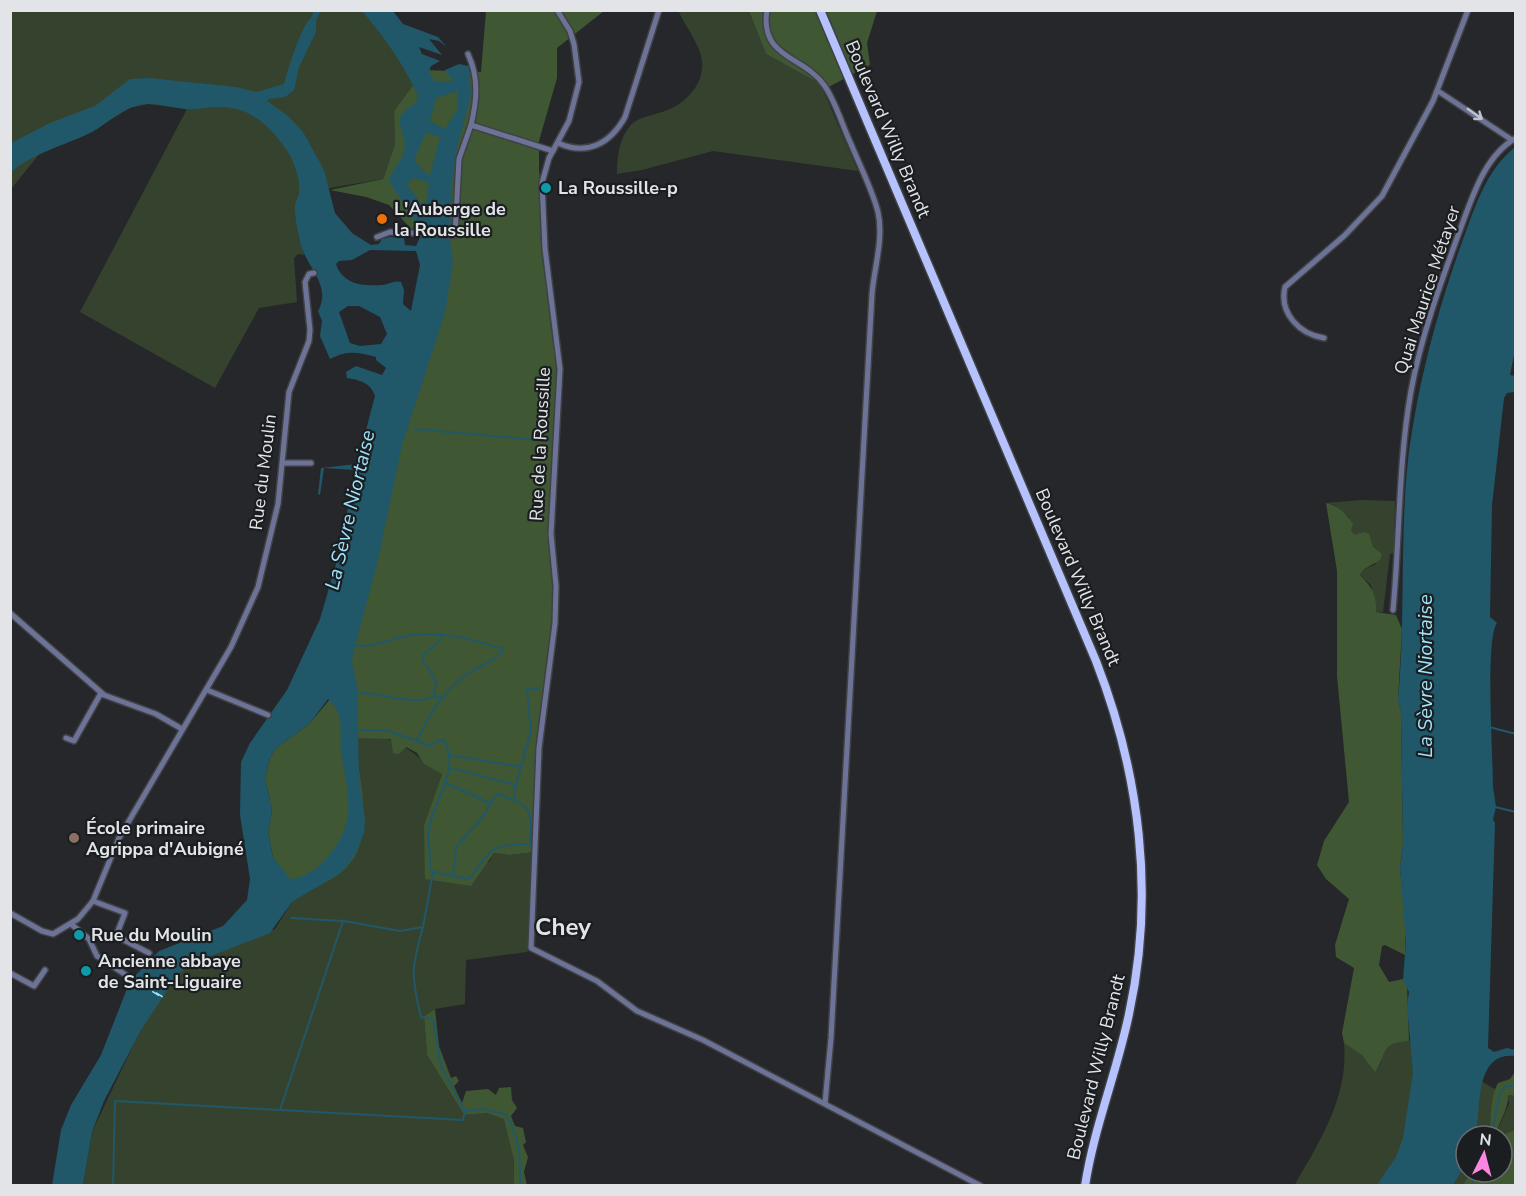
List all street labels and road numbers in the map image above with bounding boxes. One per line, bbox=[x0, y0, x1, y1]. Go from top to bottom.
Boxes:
street label: Boulevard Willy Brandt bbox=[840, 37, 937, 222]
street label: Quai Maurice Métayer bbox=[1388, 202, 1466, 377]
street label: Rue de la Roussille bbox=[524, 366, 556, 522]
street label: Rue du Moulin bbox=[244, 413, 282, 531]
street label: Boulevard Willy Brandt bbox=[1030, 485, 1127, 670]
street label: Boulevard Willy Brandt bbox=[1061, 971, 1131, 1162]

